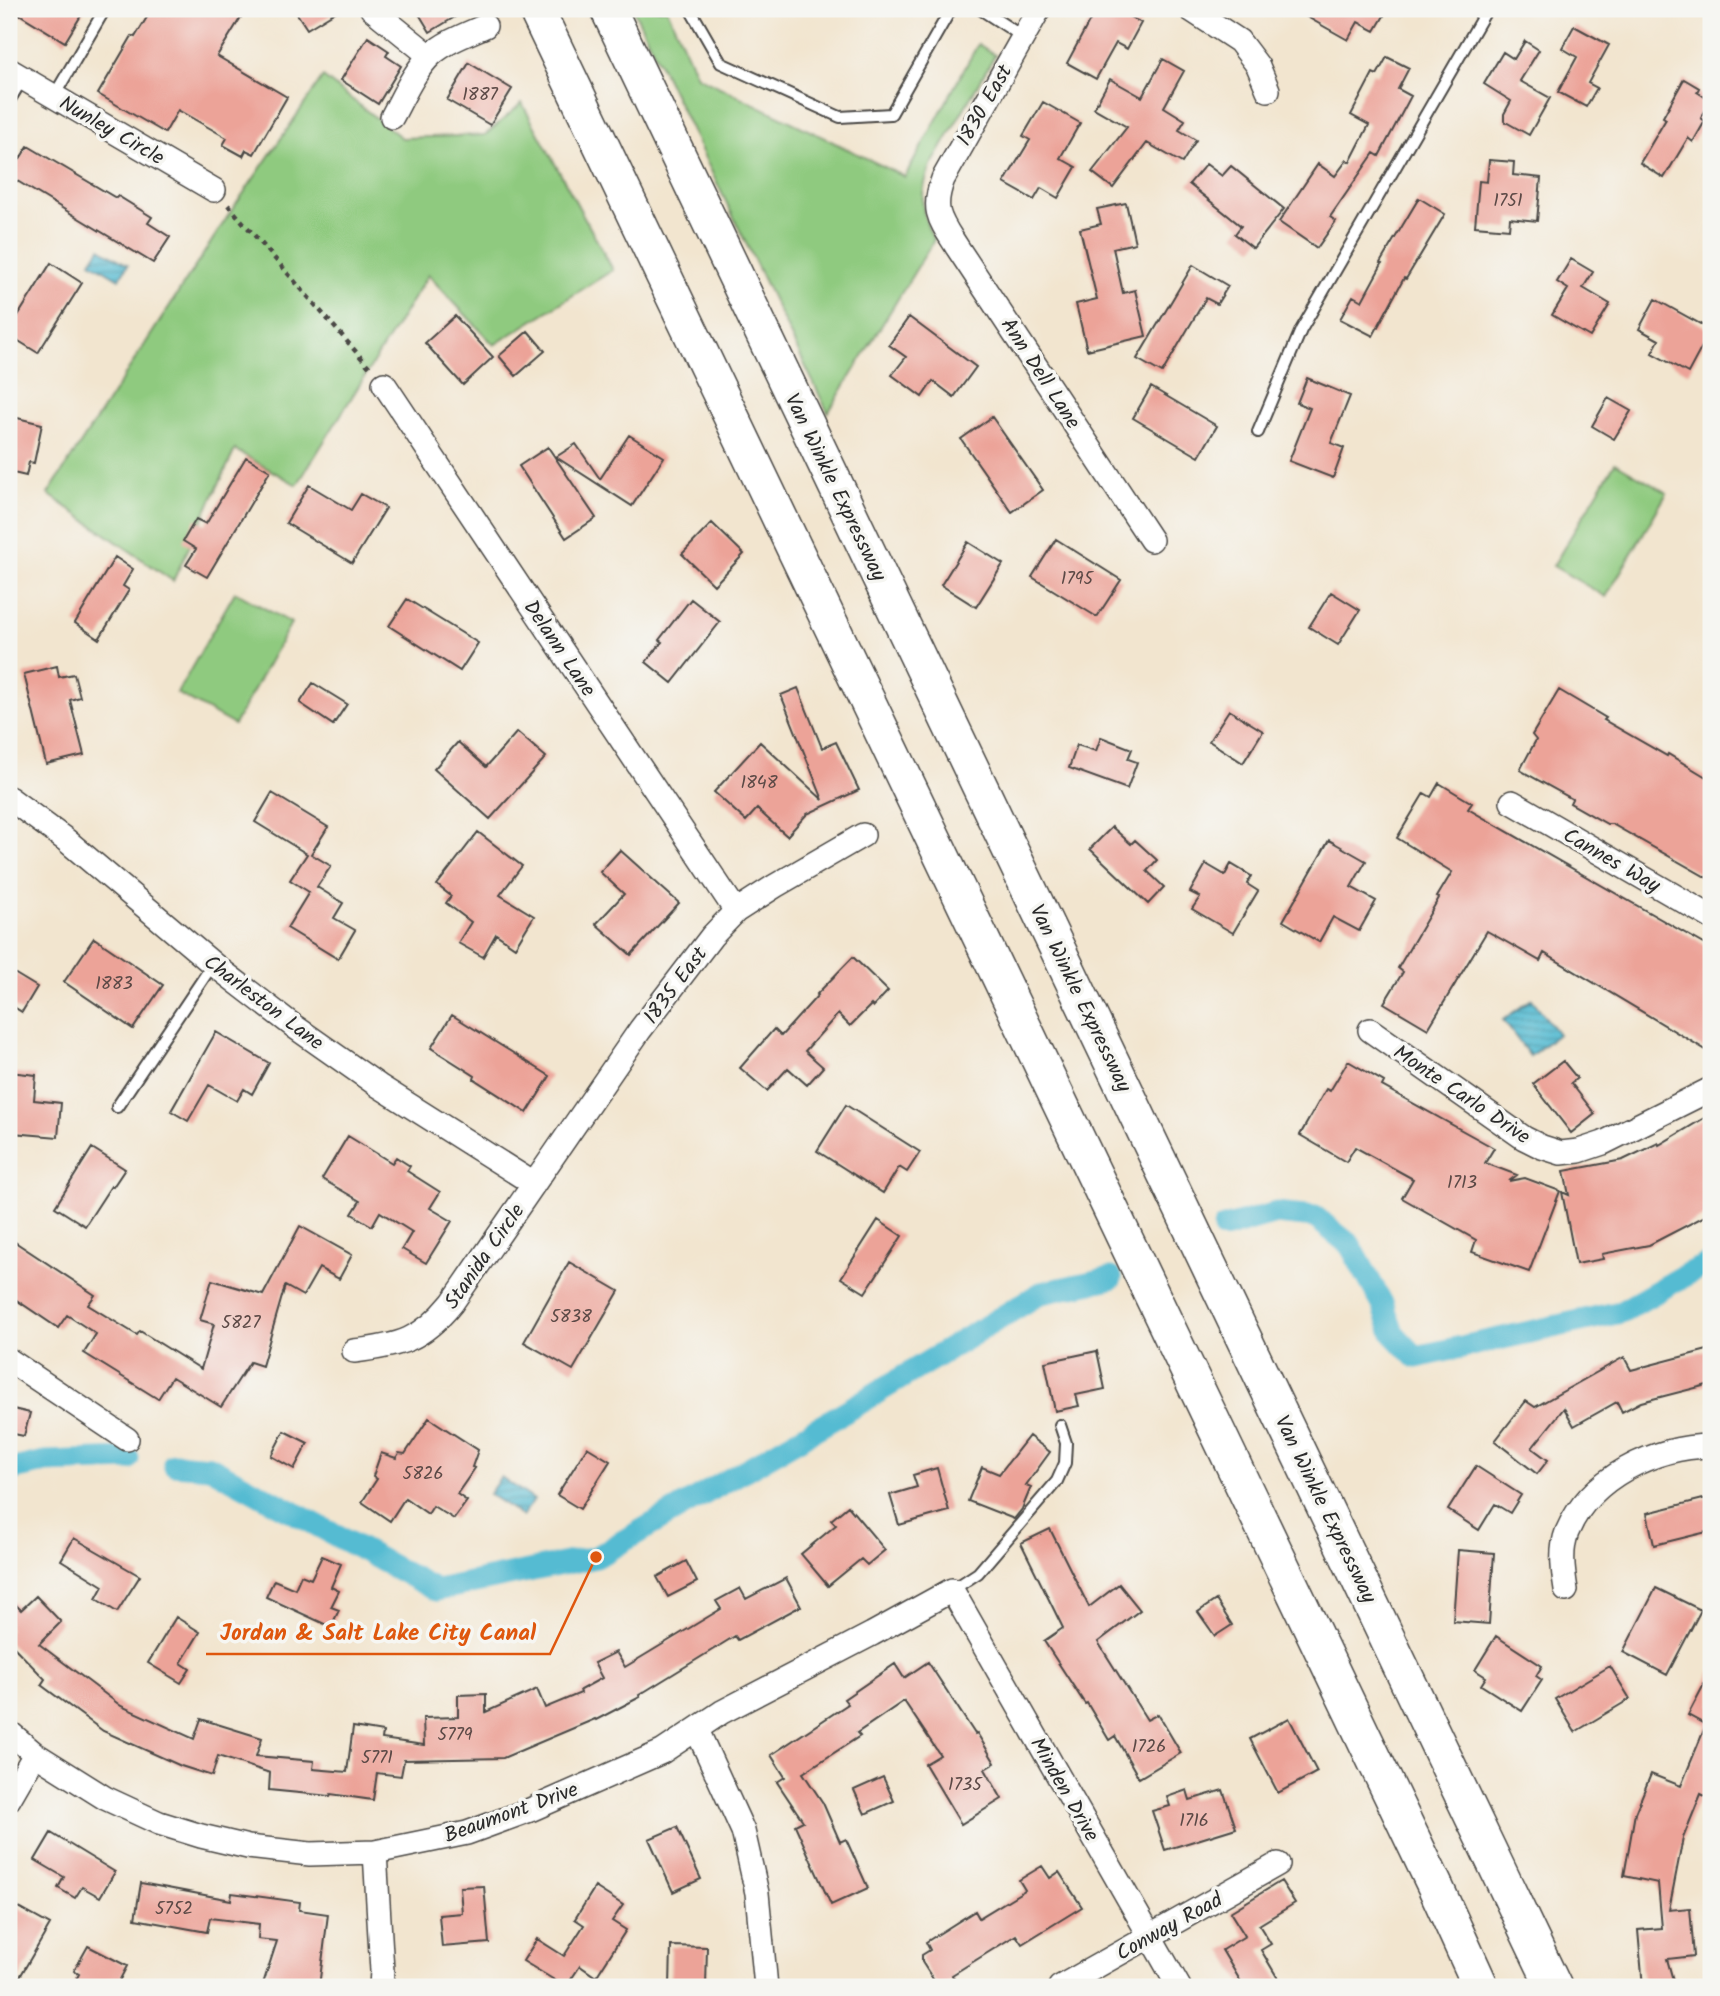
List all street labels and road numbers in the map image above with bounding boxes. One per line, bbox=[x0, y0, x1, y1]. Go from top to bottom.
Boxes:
street label: 1830 East bbox=[949, 58, 1022, 153]
street label: Nunley Circle bbox=[52, 88, 171, 175]
street label: Ann Dell Lane bbox=[991, 311, 1089, 437]
street label: Van Winkle Expressway bbox=[775, 388, 895, 587]
street label: Delann Lane bbox=[514, 594, 604, 704]
street label: Cannes Way bbox=[1556, 820, 1666, 903]
street label: Van Winkle Expressway bbox=[1020, 899, 1140, 1098]
street label: 1835 East bbox=[636, 939, 717, 1032]
street label: Charleston Lane bbox=[196, 947, 331, 1060]
street label: Monte Carlo Drive bbox=[1386, 1037, 1537, 1154]
street label: Stanida Circle bbox=[437, 1197, 534, 1317]
street label: Van Winkle Expressway bbox=[1265, 1410, 1385, 1609]
street label: Minden Drive bbox=[1020, 1731, 1107, 1849]
street label: Beaumont Drive bbox=[440, 1774, 584, 1853]
street label: Conway Road bbox=[1110, 1884, 1230, 1970]

